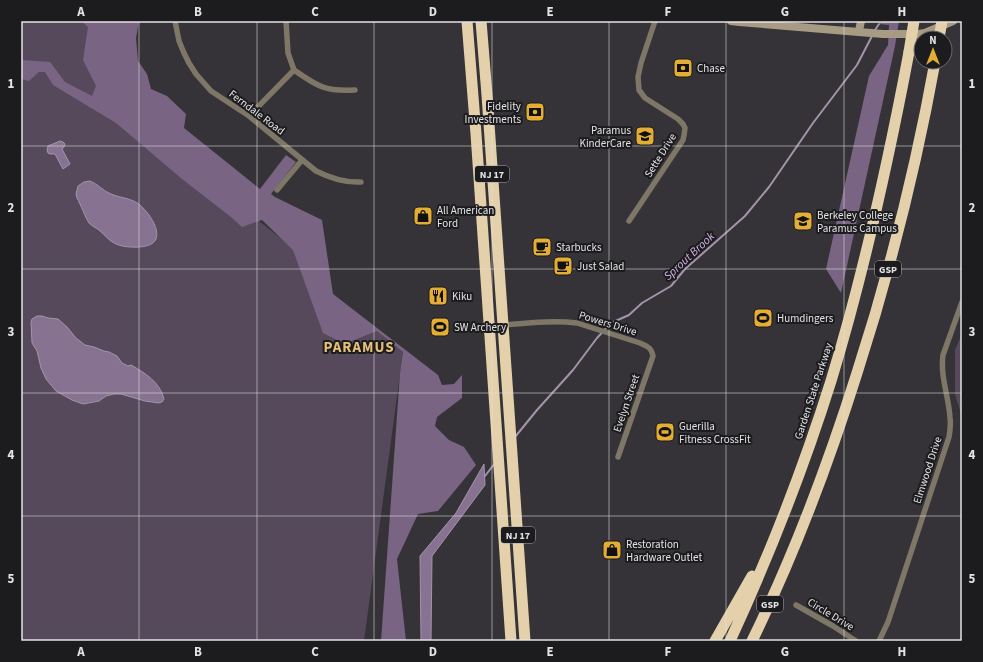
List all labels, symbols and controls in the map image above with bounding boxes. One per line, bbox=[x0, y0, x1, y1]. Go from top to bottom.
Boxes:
text: A bbox=[76, 3, 85, 21]
text: B bbox=[194, 3, 202, 21]
text: C bbox=[311, 3, 319, 21]
text: D bbox=[429, 3, 437, 21]
text: E bbox=[546, 3, 554, 21]
text: F bbox=[665, 3, 672, 21]
text: G bbox=[781, 3, 789, 21]
text: H bbox=[898, 3, 906, 21]
north arrow bbox=[913, 30, 953, 70]
text: N bbox=[929, 33, 937, 48]
bank icon: Chase bbox=[672, 57, 694, 79]
place label: Chase bbox=[697, 61, 725, 76]
text: 1 bbox=[8, 75, 15, 93]
text: 1 bbox=[969, 75, 976, 93]
street label: Ferndale Road bbox=[226, 86, 288, 138]
place label: Fidelity Investments bbox=[465, 99, 521, 127]
bank icon: Fidelity Investments bbox=[524, 101, 546, 123]
place label: Paramus KinderCare bbox=[580, 123, 632, 151]
school or university icon: Paramus KinderCare bbox=[634, 125, 656, 147]
street label: Sette Drive bbox=[641, 130, 680, 180]
road number: NJ 17 bbox=[475, 166, 509, 182]
text: 2 bbox=[8, 199, 15, 217]
text: 2 bbox=[969, 199, 976, 217]
place label: All American Ford bbox=[437, 203, 494, 231]
shop icon: All American Ford bbox=[412, 205, 434, 227]
place label: Berkeley College Paramus Campus bbox=[817, 208, 897, 236]
school or university icon: Berkeley College Paramus Campus bbox=[792, 210, 814, 232]
water label: Sprout Brook bbox=[660, 228, 719, 284]
cafe icon: Starbucks bbox=[531, 236, 553, 258]
place label: Starbucks bbox=[556, 240, 602, 255]
cafe icon: Just Salad bbox=[552, 255, 574, 277]
place label: Just Salad bbox=[577, 259, 624, 274]
road number: GSP bbox=[875, 261, 901, 277]
restaurant icon: Kiku bbox=[427, 285, 449, 307]
place label: Kiku bbox=[452, 289, 472, 304]
sports icon: Humdingers bbox=[752, 307, 774, 329]
street label: Powers Drive bbox=[577, 308, 639, 340]
place label: Humdingers bbox=[777, 311, 834, 326]
sports icon: SW Archery bbox=[429, 316, 451, 338]
place label: SW Archery bbox=[454, 320, 506, 335]
text: 3 bbox=[8, 323, 15, 341]
text: 3 bbox=[969, 323, 976, 341]
district label: PARAMUS bbox=[323, 337, 395, 358]
street label: Garden State Parkway bbox=[791, 341, 836, 441]
street label: Evelyn Street bbox=[610, 372, 643, 434]
place label: Guerilla Fitness CrossFit bbox=[679, 419, 751, 447]
sports icon: Guerilla Fitness CrossFit bbox=[654, 421, 676, 443]
street label: Elmwood Drive bbox=[910, 434, 946, 506]
text: 4 bbox=[8, 446, 15, 464]
text: 4 bbox=[969, 446, 976, 464]
road number: NJ 17 bbox=[501, 527, 535, 543]
place label: Restoration Hardware Outlet bbox=[626, 537, 702, 565]
shop icon: Restoration Hardware Outlet bbox=[601, 539, 623, 561]
text: 5 bbox=[8, 570, 15, 588]
text: 5 bbox=[969, 570, 976, 588]
street label: Circle Drive bbox=[805, 595, 857, 635]
road number: GSP bbox=[757, 596, 783, 612]
text: A bbox=[76, 643, 85, 661]
text: B bbox=[194, 643, 202, 661]
text: C bbox=[311, 643, 319, 661]
text: D bbox=[429, 643, 437, 661]
text: E bbox=[546, 643, 554, 661]
text: F bbox=[665, 643, 672, 661]
text: G bbox=[781, 643, 789, 661]
text: H bbox=[898, 643, 906, 661]

